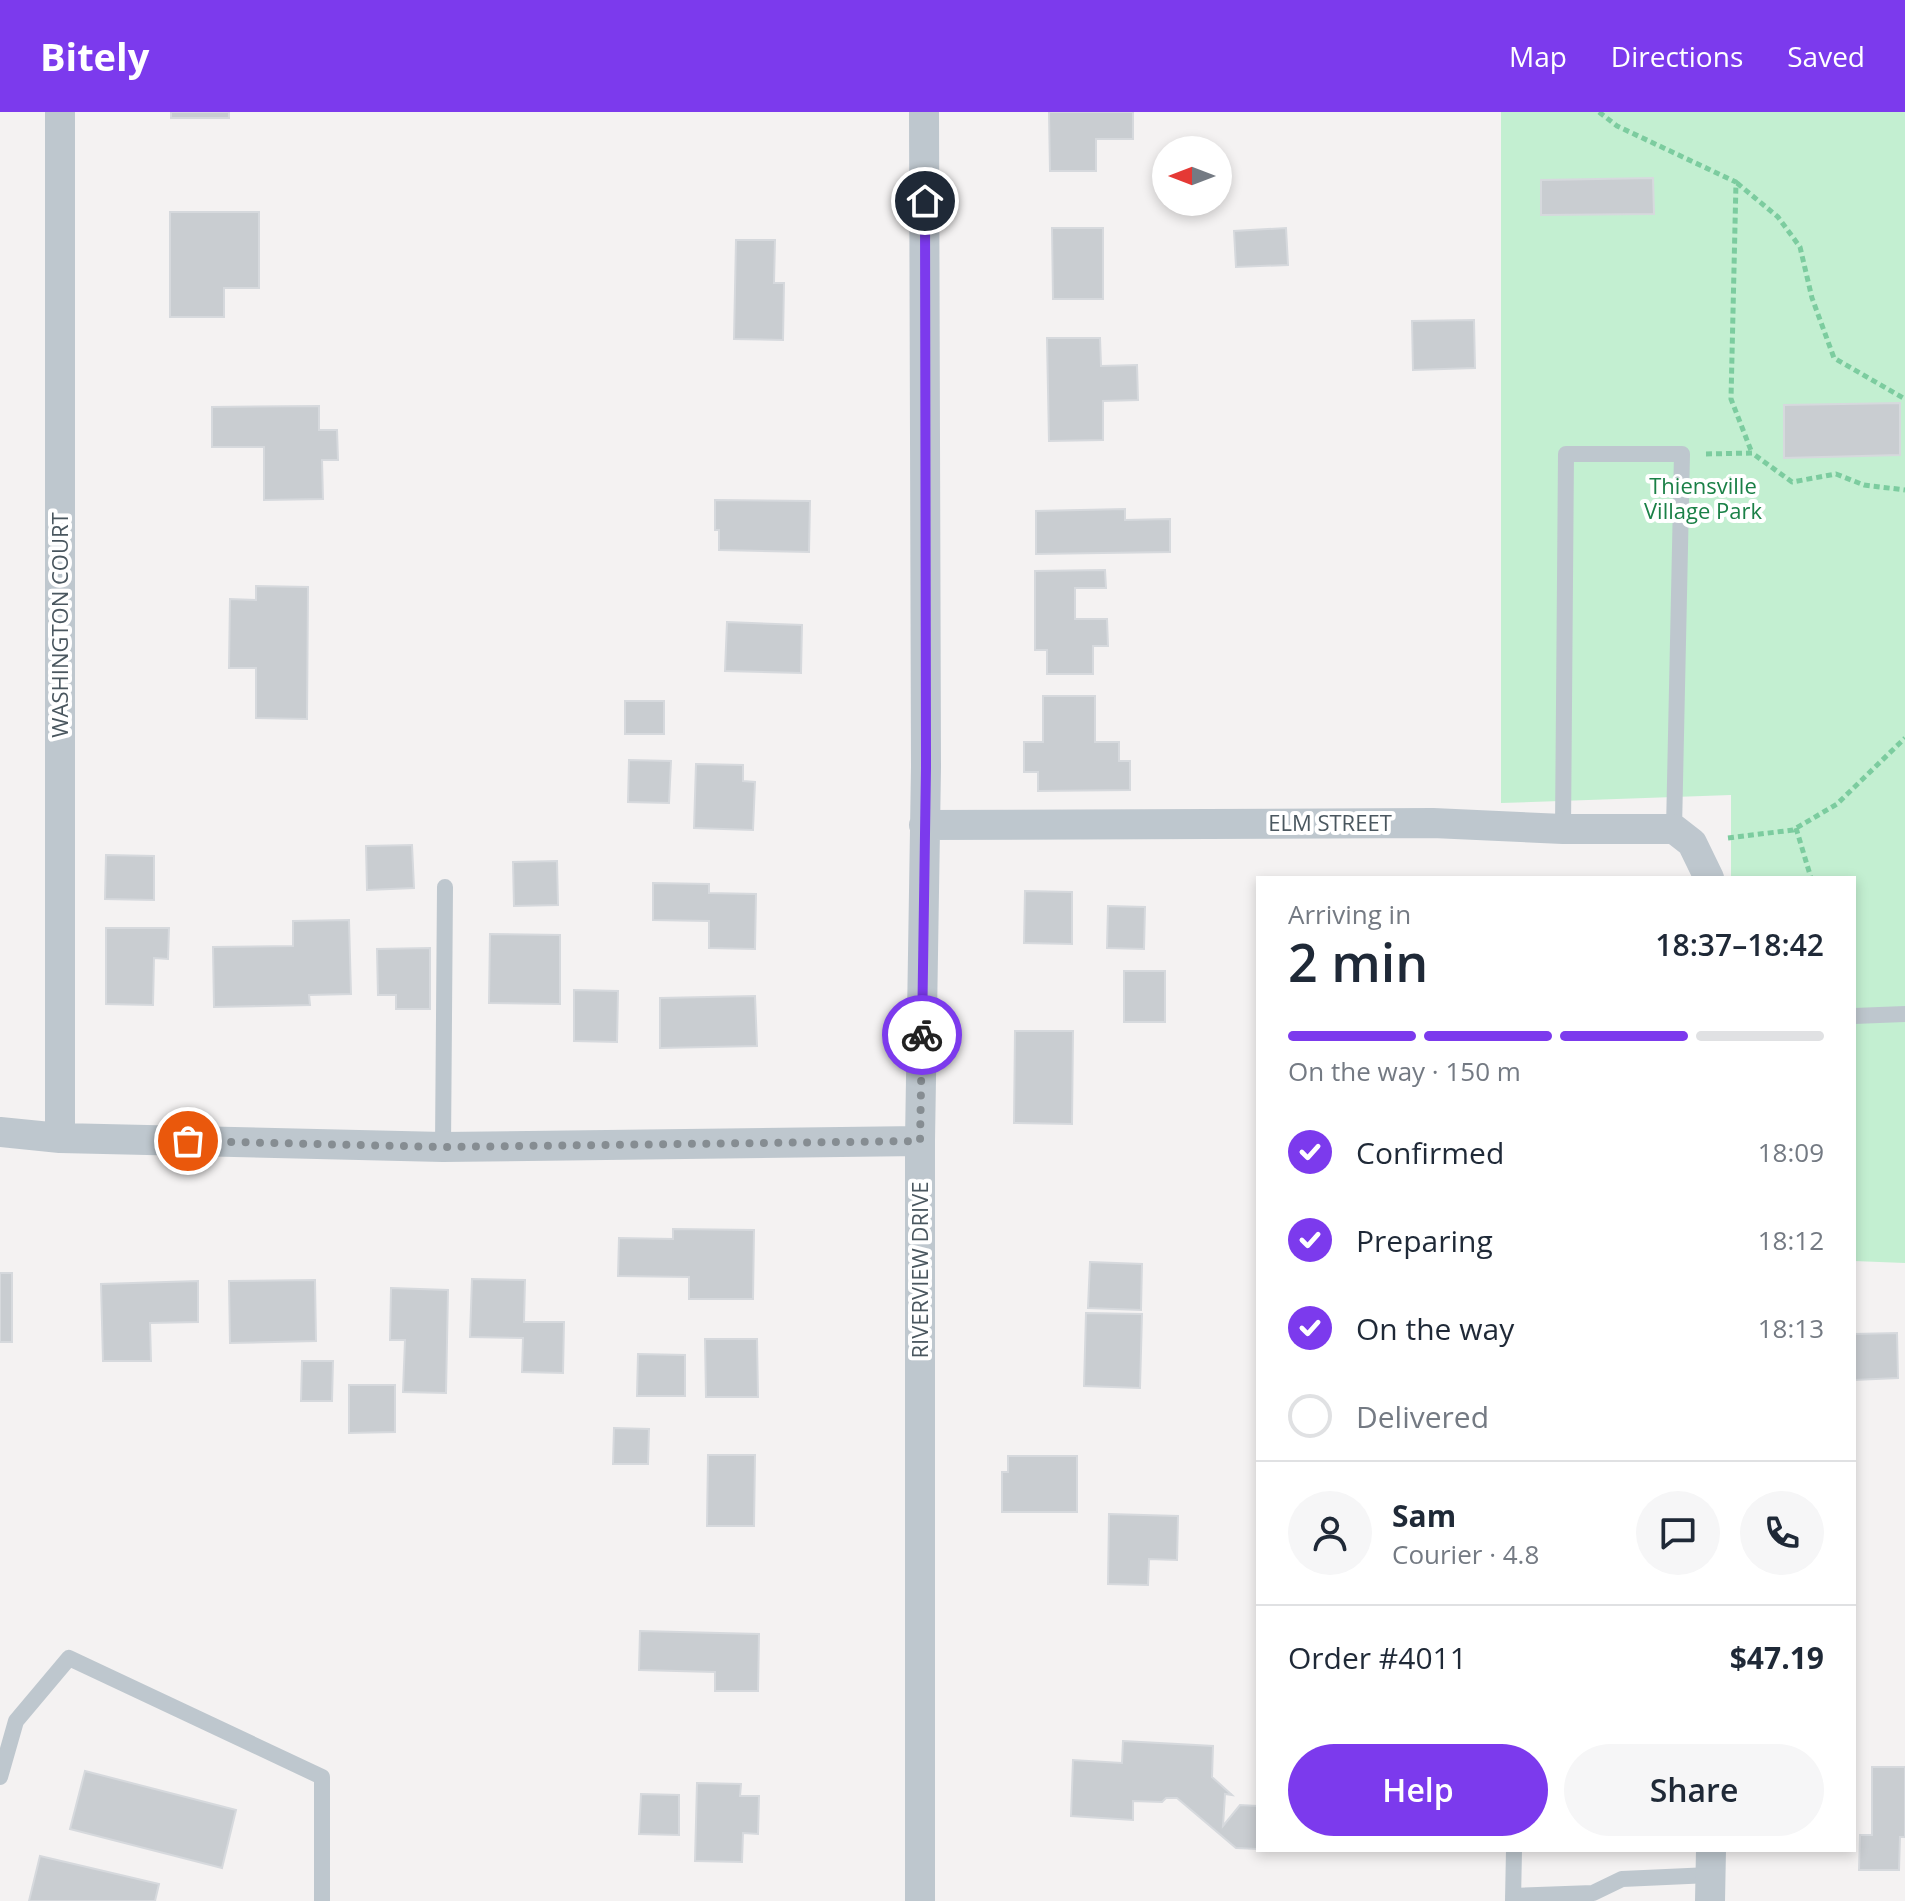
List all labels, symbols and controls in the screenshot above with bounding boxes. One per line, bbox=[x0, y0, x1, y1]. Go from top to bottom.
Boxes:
text: Bitely bbox=[40, 30, 149, 82]
text: Map bbox=[1509, 37, 1567, 75]
text: Directions bbox=[1611, 37, 1743, 75]
text: Saved bbox=[1787, 37, 1865, 75]
north arrow bbox=[1152, 136, 1232, 216]
map controls bbox=[1152, 136, 1232, 216]
pin bbox=[891, 167, 959, 235]
icon: home bbox=[903, 179, 947, 223]
park label: Thiensville Village Park bbox=[1644, 470, 1762, 525]
street label: WASHINGTON COURT bbox=[44, 512, 74, 738]
street label: ELM STREET bbox=[1268, 807, 1392, 837]
text: Arriving in bbox=[1288, 896, 1411, 932]
text: 18:37–18:42 bbox=[1655, 924, 1824, 965]
text: 2 min bbox=[1288, 926, 1428, 997]
courier bbox=[882, 995, 962, 1075]
icon: bike bbox=[900, 1013, 944, 1057]
text: On the way · 150 m bbox=[1288, 1053, 1521, 1089]
pin bbox=[154, 1107, 222, 1175]
icon: bag bbox=[166, 1119, 210, 1163]
icon: check bbox=[1288, 1130, 1332, 1174]
text: Confirmed bbox=[1356, 1132, 1504, 1173]
text: 18:09 bbox=[1758, 1134, 1824, 1170]
street label: RIVERVIEW DRIVE bbox=[904, 1181, 934, 1359]
icon: check bbox=[1288, 1218, 1332, 1262]
text: Preparing bbox=[1356, 1220, 1493, 1261]
text: 18:12 bbox=[1758, 1222, 1824, 1258]
icon: check bbox=[1288, 1306, 1332, 1350]
text: On the way bbox=[1356, 1308, 1514, 1349]
text: 18:13 bbox=[1758, 1310, 1824, 1346]
text: Delivered bbox=[1356, 1396, 1489, 1437]
button: person bbox=[1288, 1491, 1372, 1575]
button: chat bbox=[1636, 1491, 1720, 1575]
button: phone bbox=[1740, 1491, 1824, 1575]
text: Sam bbox=[1392, 1495, 1456, 1536]
text: Courier · 4.8 bbox=[1392, 1536, 1539, 1572]
text: Order #4011 bbox=[1288, 1637, 1467, 1678]
text: $47.19 bbox=[1730, 1637, 1824, 1678]
button: Help bbox=[1288, 1744, 1548, 1836]
button: Share bbox=[1564, 1744, 1824, 1836]

